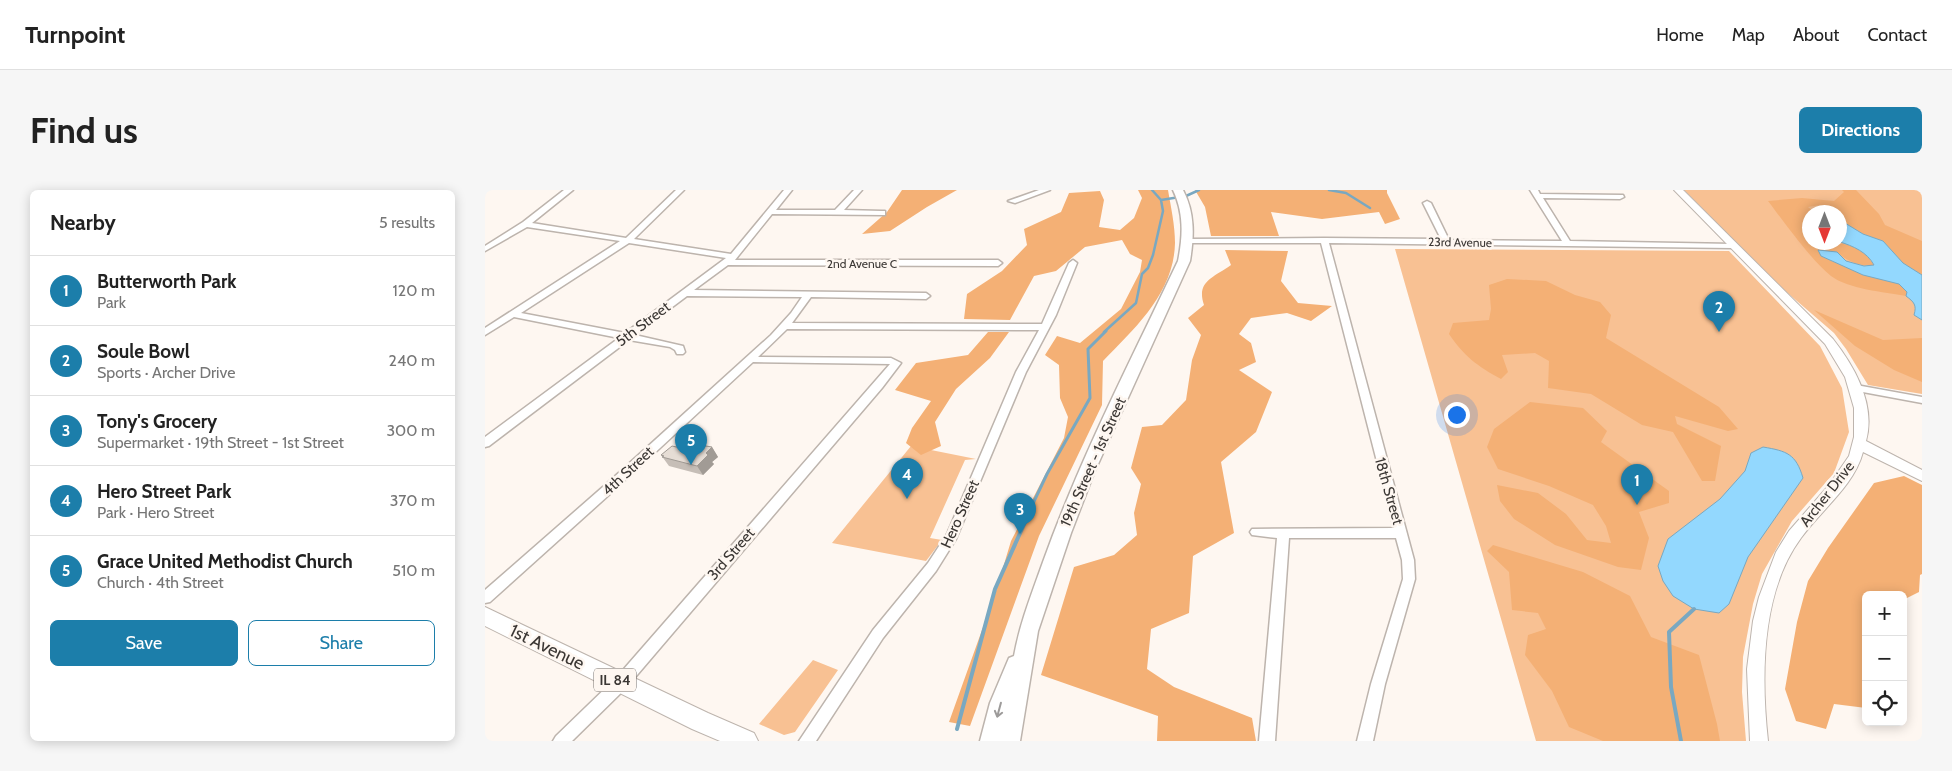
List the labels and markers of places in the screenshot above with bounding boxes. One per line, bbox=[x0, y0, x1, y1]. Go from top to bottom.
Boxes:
pin: 2 bbox=[1703, 291, 1735, 332]
pin: 5 bbox=[675, 424, 707, 465]
pin: 4 bbox=[891, 458, 923, 499]
pin: 1 bbox=[1621, 464, 1653, 505]
pin: 3 bbox=[1004, 493, 1036, 534]

